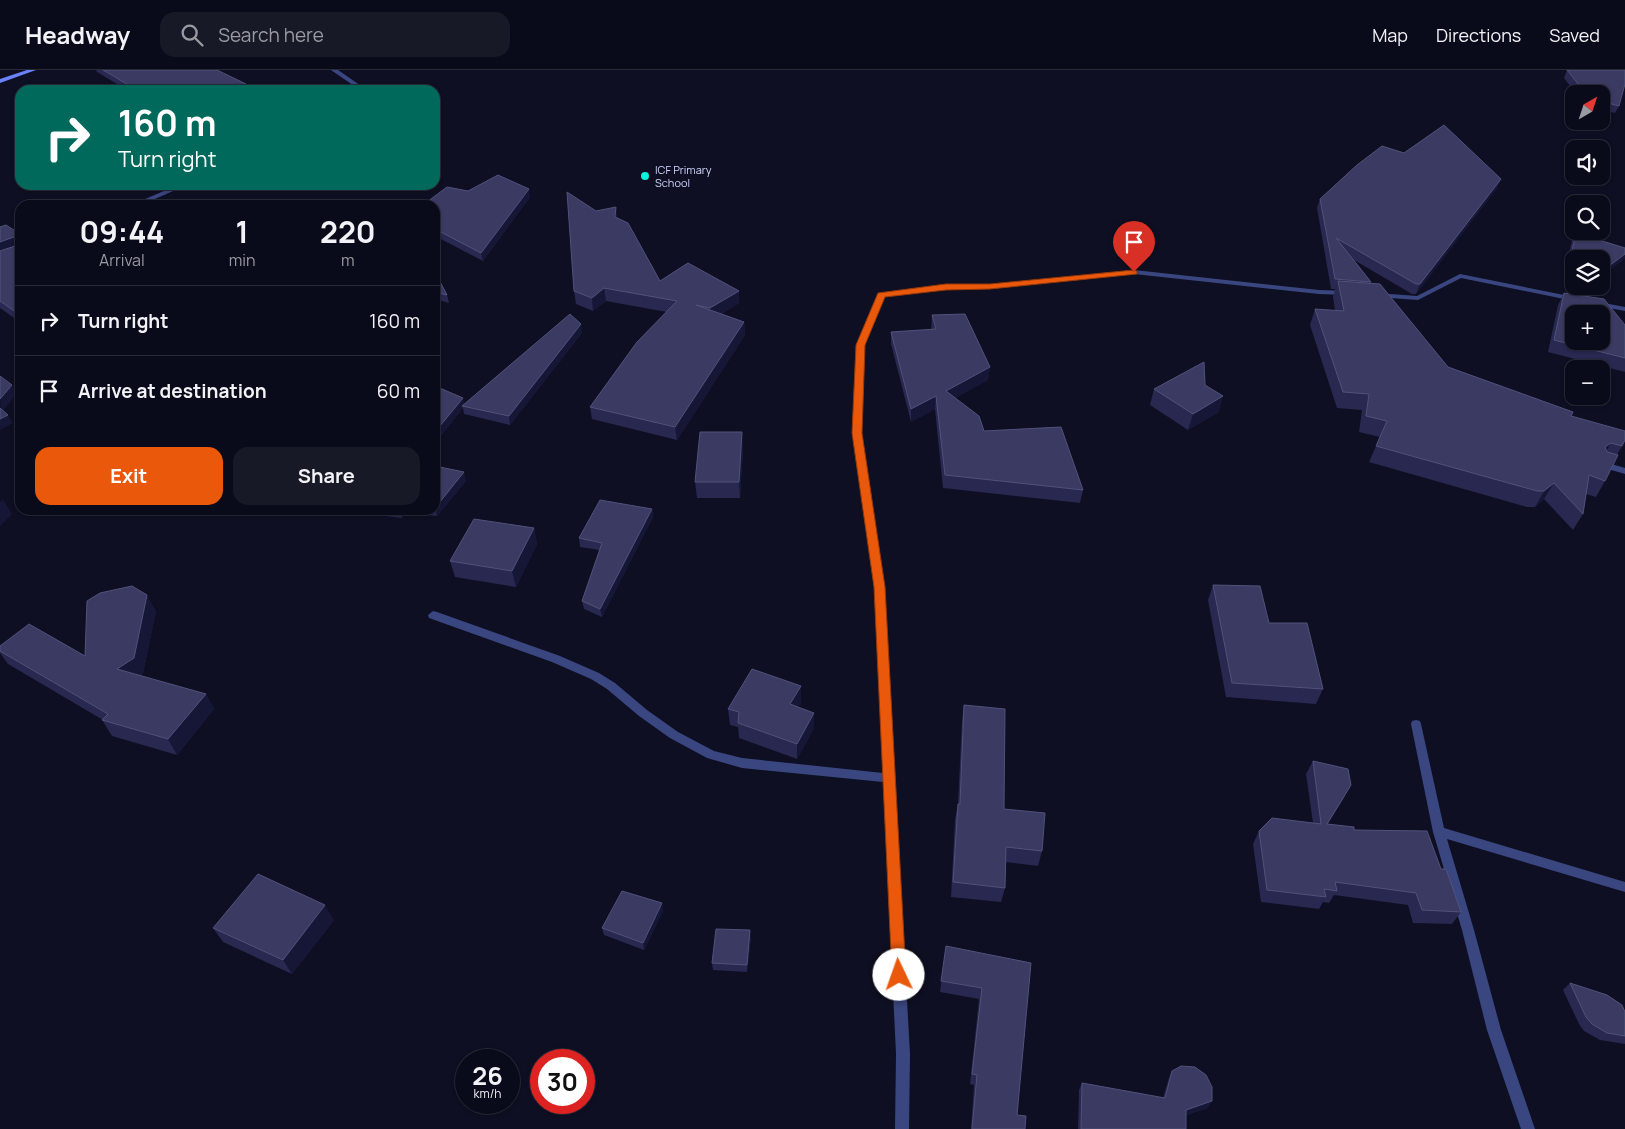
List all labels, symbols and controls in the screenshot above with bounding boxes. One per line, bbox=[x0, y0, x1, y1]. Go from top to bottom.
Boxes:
search box bbox=[160, 12, 510, 57]
text: Headway bbox=[25, 18, 130, 51]
icon: search bbox=[178, 21, 206, 49]
text: Search here bbox=[218, 22, 324, 48]
text: Map bbox=[1372, 23, 1408, 47]
text: Directions bbox=[1436, 23, 1521, 47]
text: Saved bbox=[1549, 23, 1600, 47]
north arrow bbox=[1565, 85, 1610, 130]
map controls bbox=[1565, 85, 1610, 405]
text: 160 m bbox=[118, 99, 217, 147]
icon: right bbox=[35, 105, 100, 170]
button: sound bbox=[1565, 140, 1610, 185]
text: Turn right bbox=[118, 144, 216, 174]
place label: ICF Primary School bbox=[655, 162, 712, 190]
marker: ICF Primary School bbox=[639, 170, 651, 182]
button: search bbox=[1565, 195, 1610, 240]
text: 09:44 bbox=[79, 211, 164, 252]
text: 1 bbox=[236, 211, 249, 252]
text: 220 bbox=[320, 211, 376, 252]
pin bbox=[1113, 221, 1155, 272]
icon: arrive bbox=[1120, 228, 1148, 256]
text: Arrival bbox=[99, 249, 145, 271]
text: min bbox=[229, 249, 256, 271]
text: m bbox=[341, 249, 355, 271]
button: layers bbox=[1565, 250, 1610, 295]
button: + bbox=[1565, 305, 1610, 350]
icon: right bbox=[35, 307, 63, 335]
text: Turn right bbox=[78, 308, 168, 334]
text: 160 m bbox=[369, 308, 420, 334]
button: − bbox=[1565, 360, 1610, 405]
icon: arrive bbox=[35, 377, 63, 405]
text: Arrive at destination bbox=[78, 378, 267, 404]
text: 60 m bbox=[377, 378, 420, 404]
button: Exit bbox=[35, 447, 223, 505]
button: Share bbox=[233, 447, 420, 505]
position arrow bbox=[872, 948, 924, 1000]
speed limit sign: 30 bbox=[530, 1049, 595, 1114]
text: 26 bbox=[472, 1058, 503, 1093]
text: km/h bbox=[474, 1085, 501, 1102]

